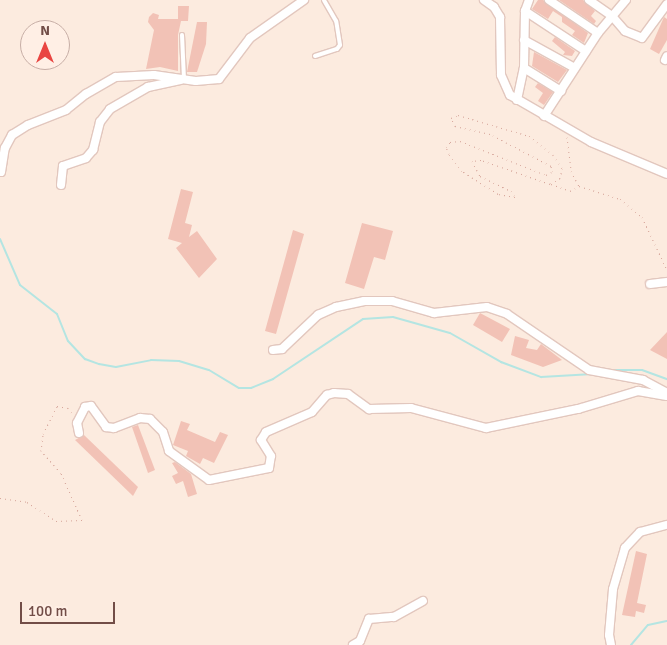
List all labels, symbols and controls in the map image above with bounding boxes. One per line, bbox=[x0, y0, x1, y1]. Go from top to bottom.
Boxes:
north arrow bbox=[20, 20, 70, 70]
text: N bbox=[40, 22, 50, 39]
scale bar bbox=[22, 592, 118, 624]
text: 100 m bbox=[28, 602, 68, 620]

